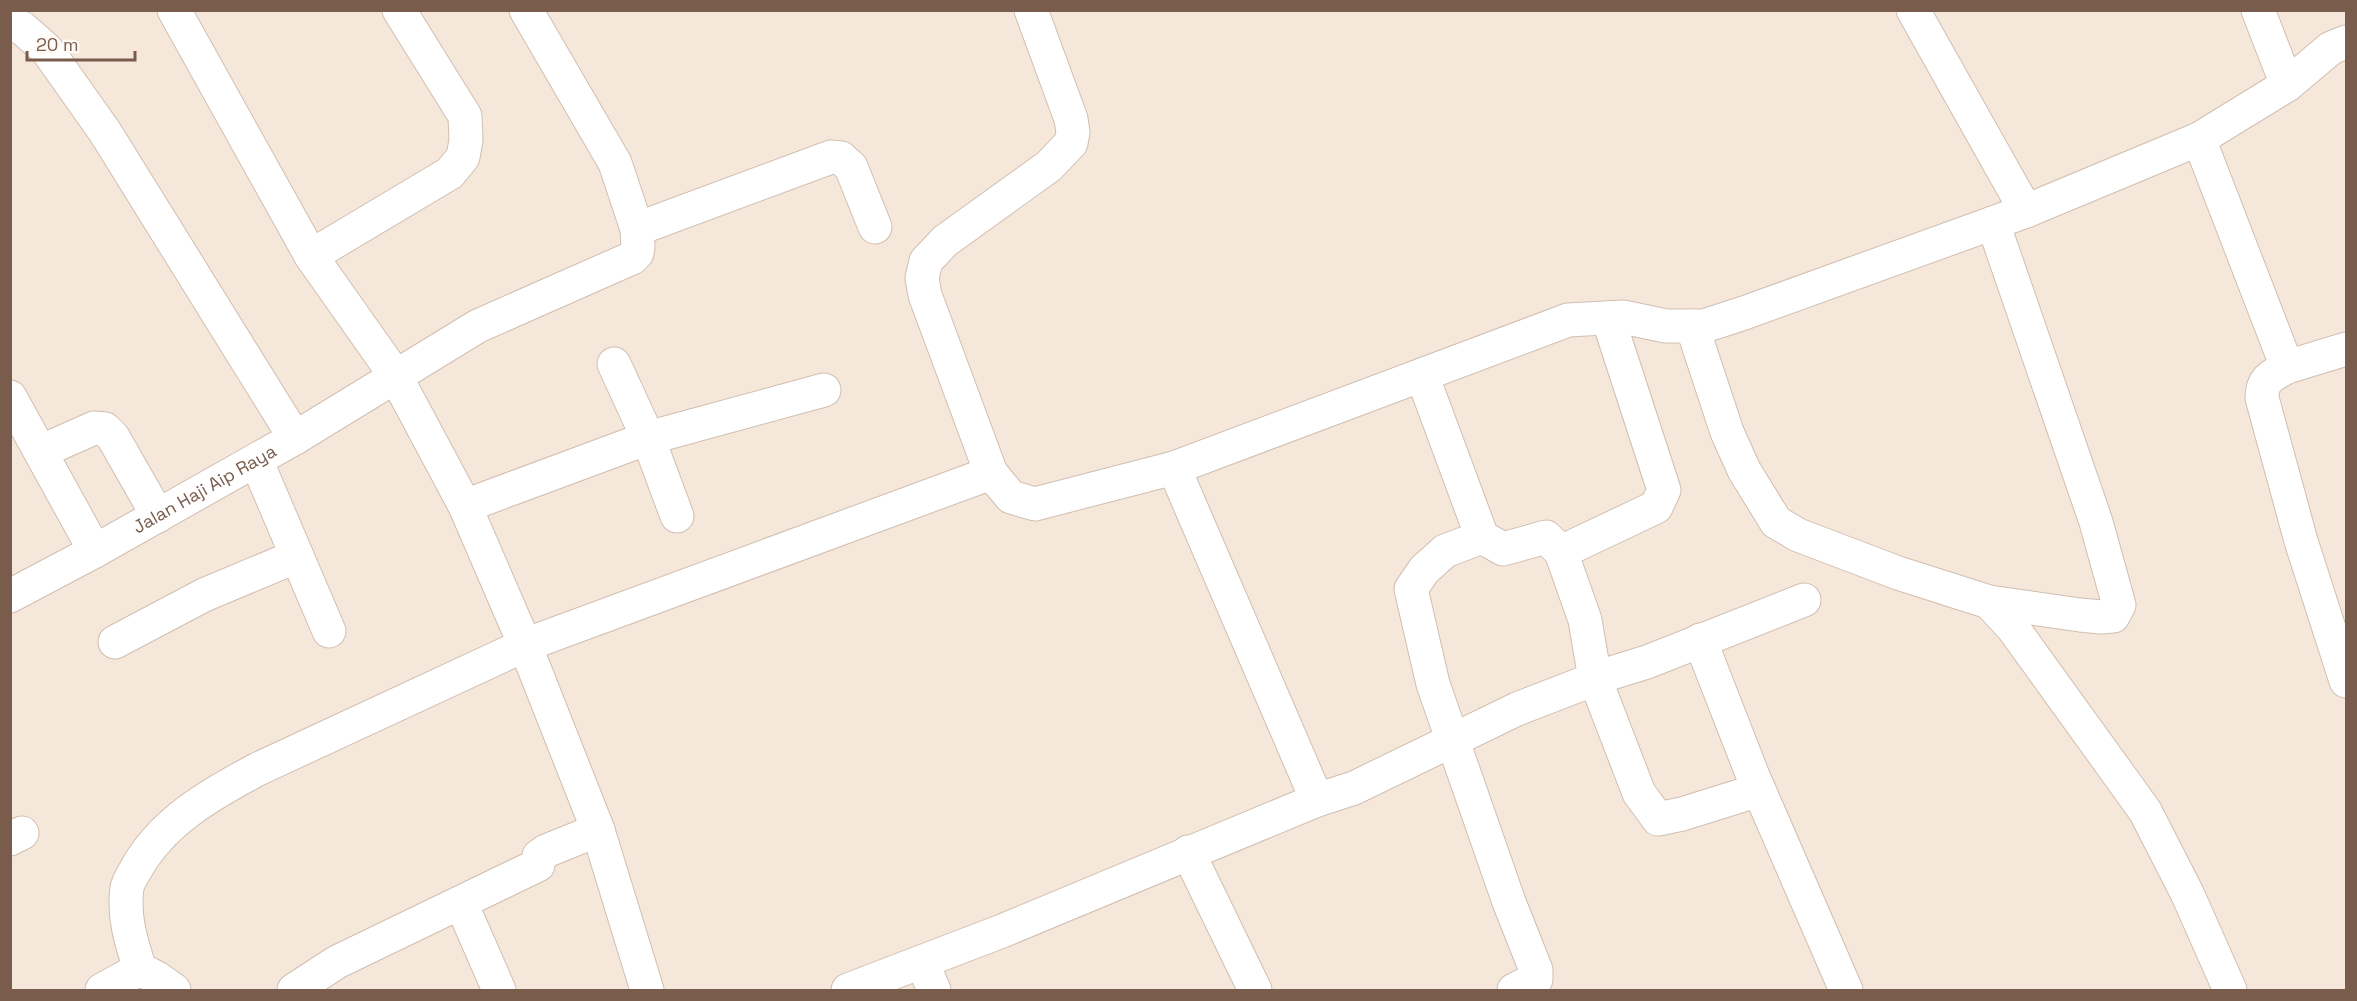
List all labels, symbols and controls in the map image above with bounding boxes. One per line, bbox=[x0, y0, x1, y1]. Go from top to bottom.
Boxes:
scale bar bbox=[27, 24, 135, 62]
text: 20 m bbox=[36, 33, 79, 56]
street label: Jalan Haji Aip Raya bbox=[128, 439, 280, 538]

